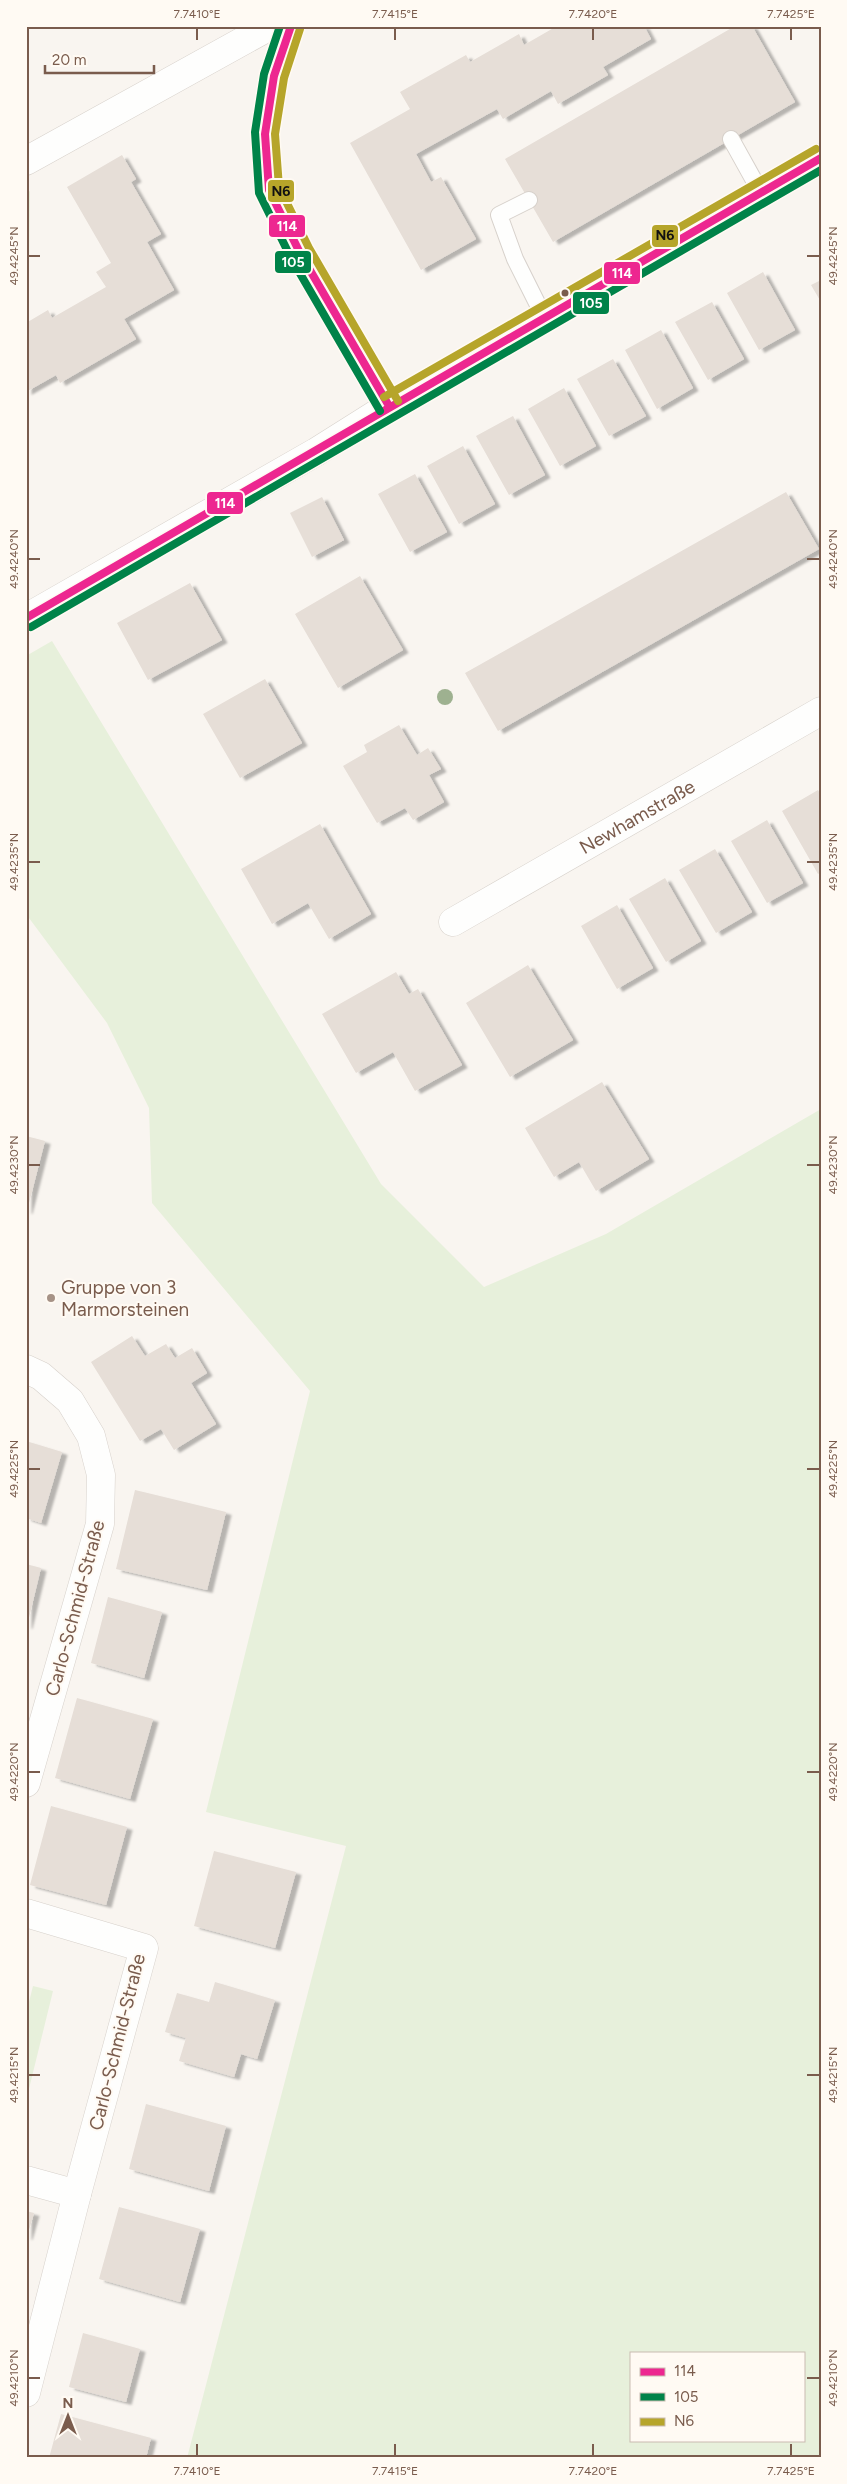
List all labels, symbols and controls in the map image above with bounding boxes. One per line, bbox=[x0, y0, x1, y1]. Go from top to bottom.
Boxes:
text: 7.7410°E bbox=[173, 7, 221, 21]
text: 7.7415°E bbox=[372, 7, 418, 21]
text: 7.7420°E bbox=[569, 7, 617, 21]
text: 7.7425°E bbox=[767, 7, 815, 21]
scale bar bbox=[45, 42, 154, 74]
text: 20 m bbox=[52, 51, 86, 69]
line badge: N6 bbox=[267, 179, 295, 203]
text: N6 bbox=[272, 183, 290, 200]
line badge: 114 bbox=[268, 214, 306, 238]
text: 114 bbox=[277, 218, 297, 235]
line badge: N6 bbox=[651, 224, 679, 248]
text: 49.4245°N bbox=[7, 227, 21, 285]
text: N6 bbox=[656, 227, 674, 244]
text: 49.4245°N bbox=[826, 227, 840, 285]
line badge: 105 bbox=[274, 250, 312, 274]
text: 105 bbox=[281, 254, 305, 271]
line badge: 114 bbox=[603, 261, 641, 285]
text: 114 bbox=[612, 265, 632, 282]
unlabelled marker bbox=[560, 288, 570, 298]
line badge: 105 bbox=[572, 291, 610, 315]
text: 105 bbox=[579, 295, 603, 312]
line badge: 114 bbox=[206, 491, 244, 515]
text: 114 bbox=[215, 495, 235, 512]
text: 49.4240°N bbox=[7, 529, 21, 589]
text: 49.4240°N bbox=[826, 529, 840, 589]
street label: Newhamstraße bbox=[575, 774, 699, 859]
text: 49.4235°N bbox=[7, 833, 21, 891]
text: 49.4235°N bbox=[826, 833, 840, 891]
text: 49.4230°N bbox=[7, 1136, 21, 1194]
text: 49.4230°N bbox=[826, 1136, 840, 1194]
place label: Gruppe von 3 Marmorsteinen bbox=[61, 1276, 189, 1321]
marker: Gruppe von 3 Marmorsteinen bbox=[45, 1292, 57, 1304]
text: 49.4225°N bbox=[7, 1440, 21, 1498]
text: 49.4225°N bbox=[826, 1440, 840, 1498]
street label: Carlo-Schmid-Straße bbox=[40, 1518, 110, 1698]
text: 49.4220°N bbox=[7, 1742, 21, 1802]
text: 49.4220°N bbox=[826, 1742, 840, 1802]
street label: Carlo-Schmid-Straße bbox=[84, 1951, 150, 2133]
text: 49.4215°N bbox=[7, 2047, 21, 2103]
text: 49.4215°N bbox=[826, 2047, 840, 2103]
text: 49.4210°N bbox=[7, 2349, 21, 2407]
text: 49.4210°N bbox=[826, 2349, 840, 2407]
legend bbox=[630, 2352, 804, 2442]
text: 114 bbox=[674, 2362, 696, 2380]
text: 105 bbox=[674, 2388, 698, 2406]
north arrow bbox=[42, 2392, 92, 2442]
text: N bbox=[63, 2395, 73, 2412]
text: N6 bbox=[674, 2412, 695, 2430]
text: 7.7410°E bbox=[173, 2464, 221, 2478]
text: 7.7415°E bbox=[372, 2464, 418, 2478]
text: 7.7420°E bbox=[569, 2464, 617, 2478]
text: 7.7425°E bbox=[767, 2464, 815, 2478]

